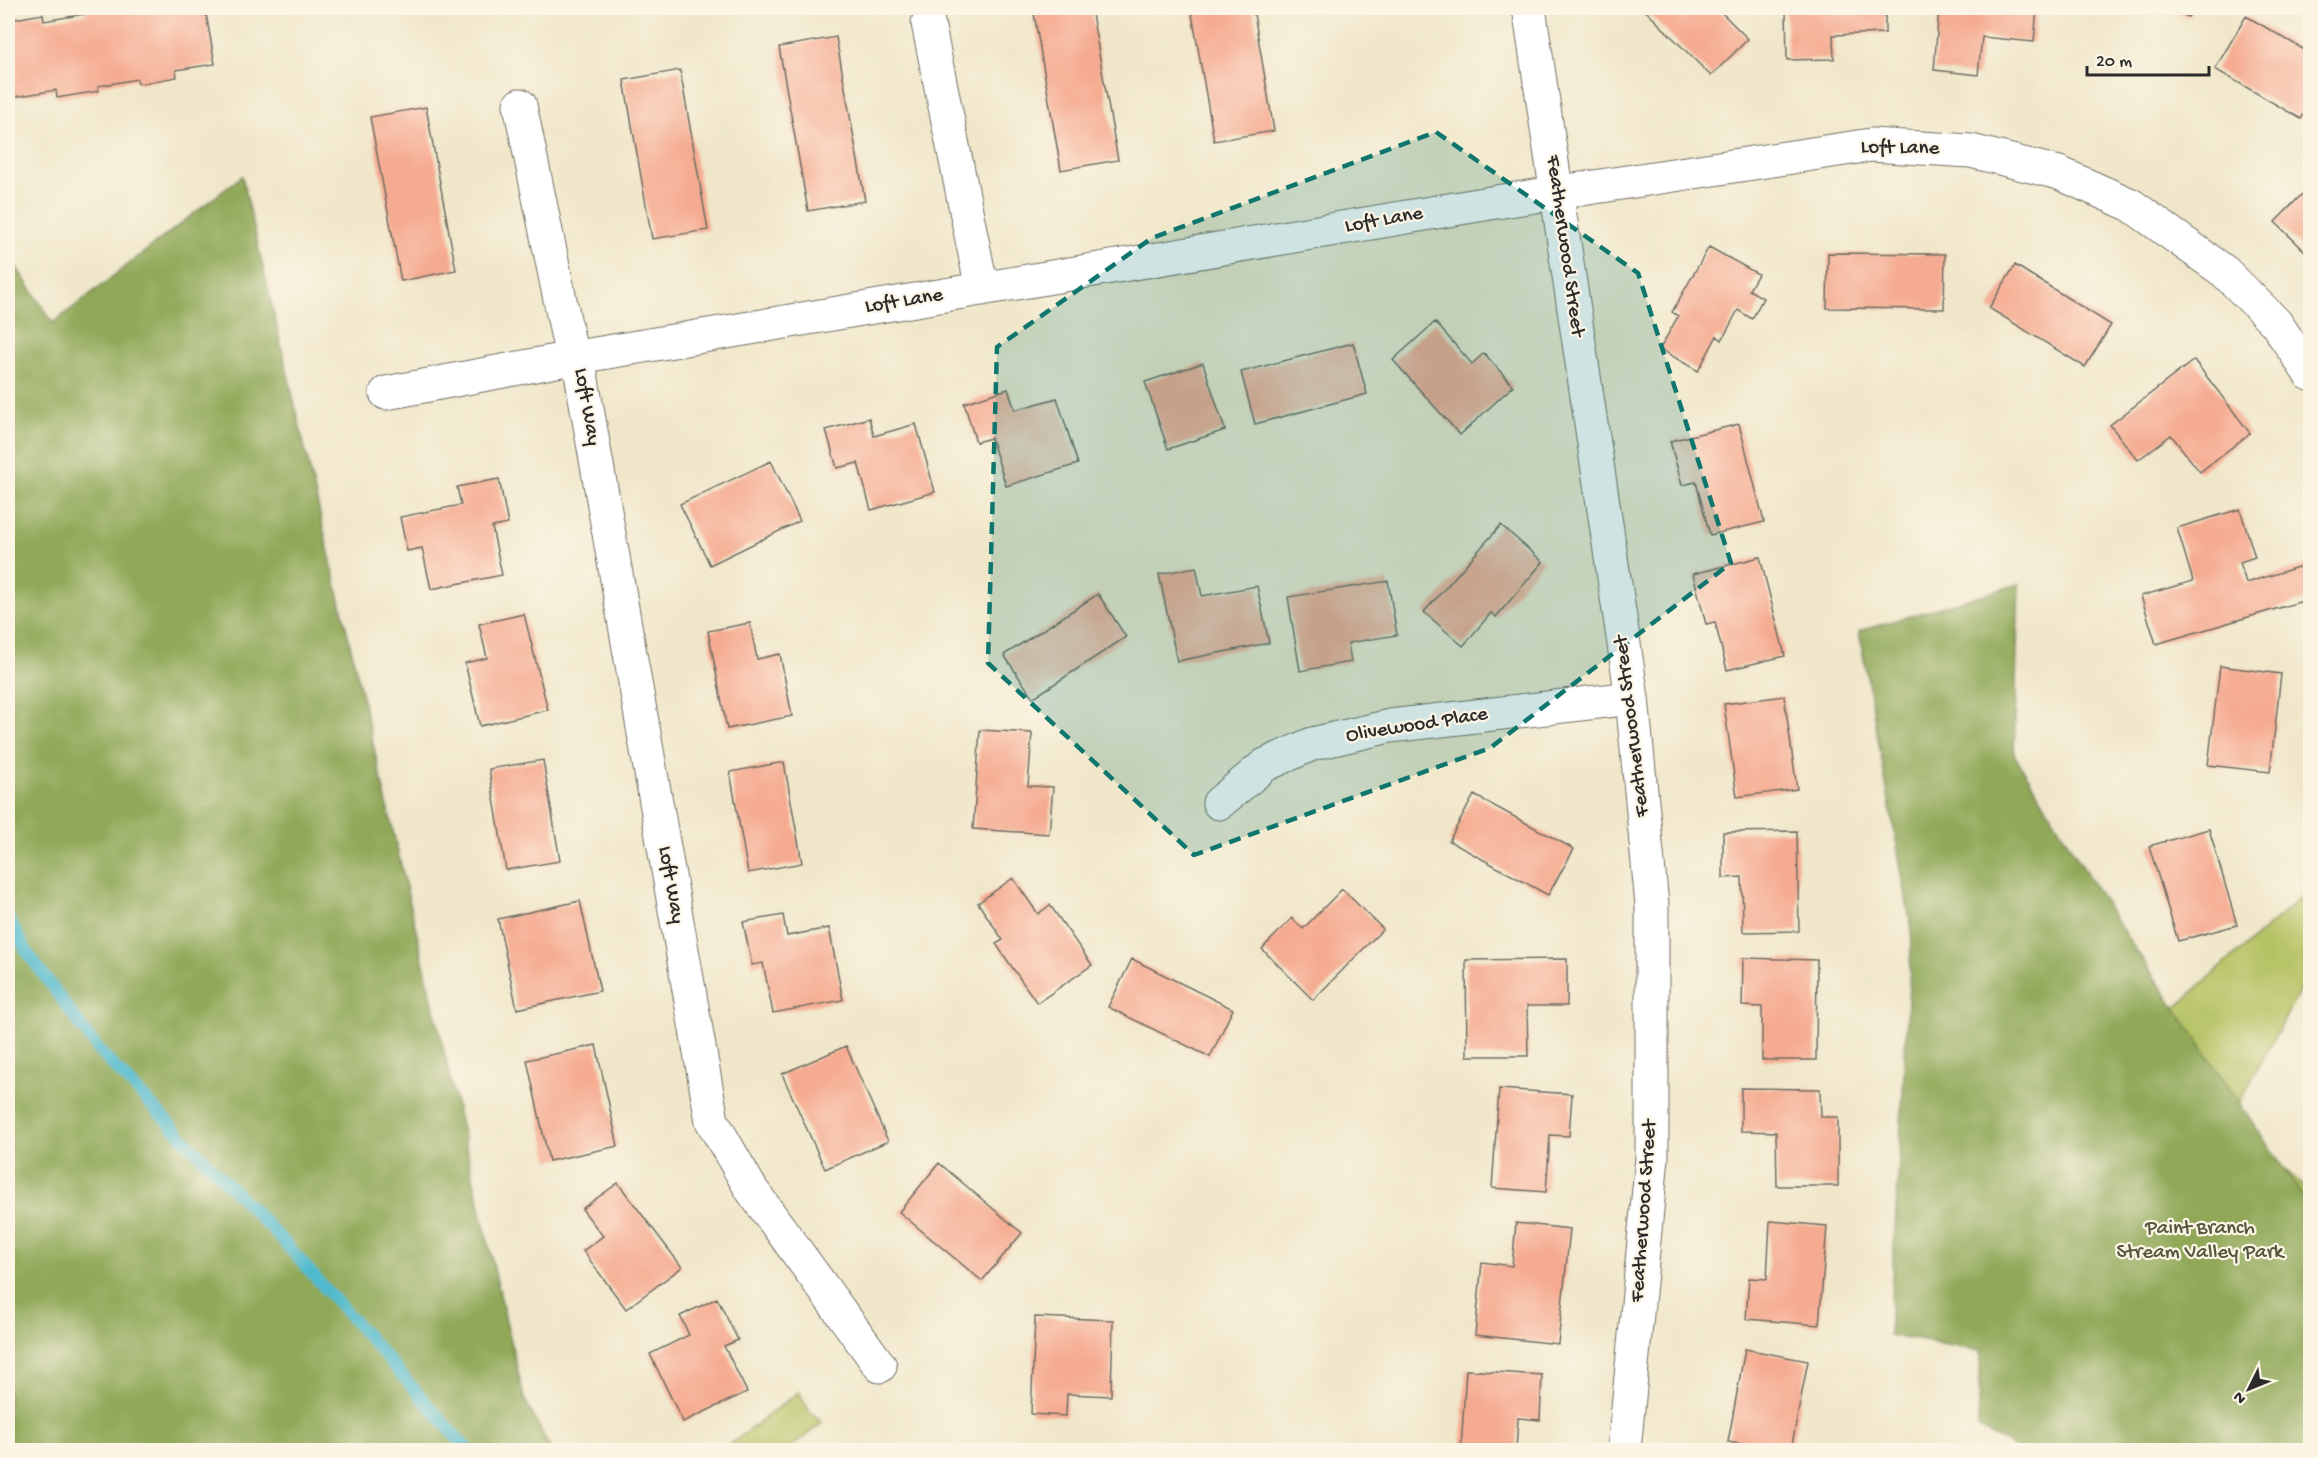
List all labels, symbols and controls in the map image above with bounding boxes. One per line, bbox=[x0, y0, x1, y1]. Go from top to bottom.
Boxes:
scale bar bbox=[2087, 39, 2208, 77]
text: 20 m bbox=[2096, 52, 2132, 73]
street label: Loft Lane bbox=[1860, 136, 1941, 162]
street label: Featherwood Street bbox=[1539, 153, 1589, 341]
street label: Loft Lane bbox=[1343, 202, 1426, 240]
street label: Loft Lane bbox=[863, 283, 946, 321]
street label: Loft Way bbox=[567, 366, 605, 448]
street label: Featherwood Street bbox=[1609, 631, 1657, 819]
street label: Olivewood Place bbox=[1344, 702, 1491, 750]
street label: Loft Way bbox=[651, 844, 689, 926]
street label: Featherwood Street bbox=[1626, 1117, 1664, 1304]
park label: Paint Branch Stream Valley Park bbox=[2117, 1217, 2286, 1266]
north arrow bbox=[2219, 1359, 2279, 1419]
text: N bbox=[2230, 1386, 2251, 1407]

